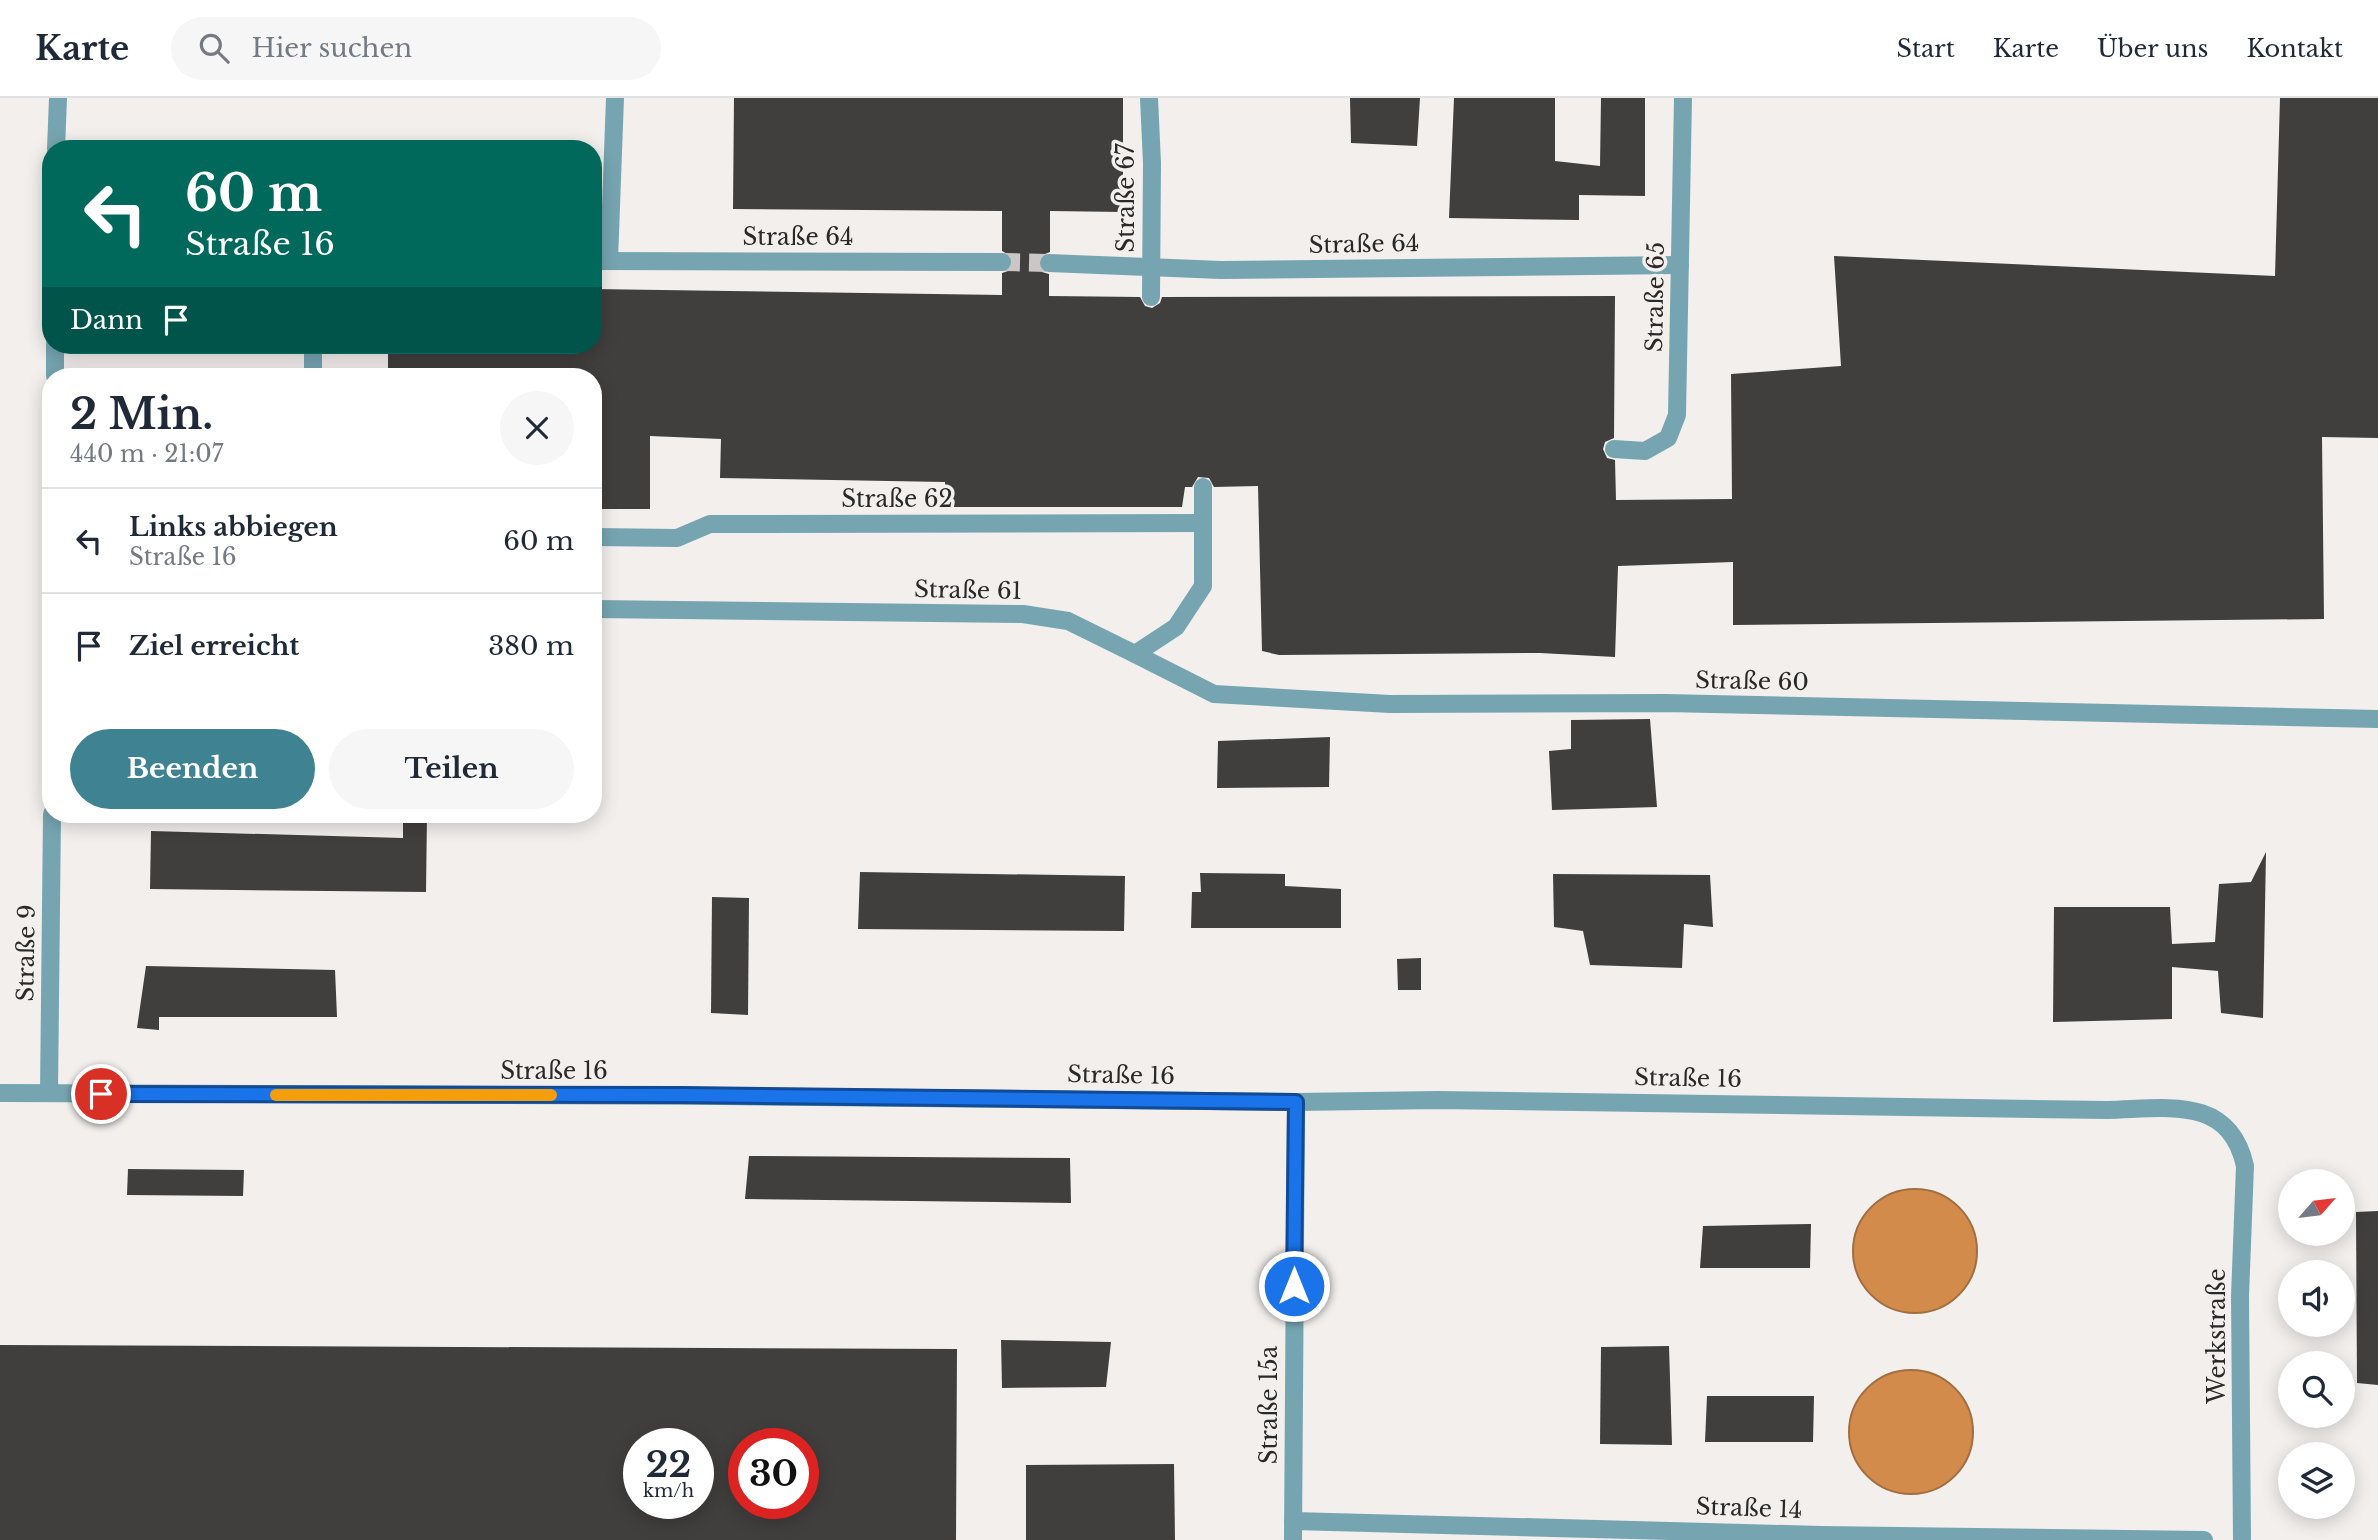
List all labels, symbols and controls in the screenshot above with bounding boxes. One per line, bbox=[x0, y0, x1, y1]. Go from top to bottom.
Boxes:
search box bbox=[171, 17, 661, 80]
text: Karte bbox=[35, 28, 129, 69]
icon: search bbox=[195, 29, 233, 67]
text: Hier suchen bbox=[251, 32, 412, 64]
text: Start bbox=[1897, 34, 1955, 63]
text: Karte bbox=[1993, 34, 2059, 63]
text: Über uns bbox=[2097, 34, 2209, 63]
text: Kontakt bbox=[2247, 34, 2343, 63]
street label: Straße 67 bbox=[1112, 143, 1140, 252]
text: 60 m bbox=[185, 163, 322, 224]
icon: left bbox=[70, 168, 161, 259]
street label: Straße 64 bbox=[743, 223, 853, 251]
text: Straße 16 bbox=[185, 224, 335, 264]
street label: Straße 64 bbox=[1308, 229, 1420, 259]
street label: Straße 65 bbox=[1640, 242, 1670, 352]
icon: arrive bbox=[157, 301, 195, 339]
text: Dann bbox=[70, 304, 143, 336]
text: 2 Min. bbox=[70, 388, 213, 440]
button: close bbox=[500, 391, 574, 465]
text: 440 m · 21:07 bbox=[70, 440, 223, 468]
street label: Straße 62 bbox=[841, 485, 953, 513]
text: Links abbiegen bbox=[129, 511, 338, 543]
icon: left bbox=[70, 522, 108, 560]
text: 60 m bbox=[503, 525, 574, 557]
text: Straße 16 bbox=[129, 543, 237, 571]
street label: Straße 61 bbox=[914, 575, 1022, 605]
icon: arrive bbox=[70, 627, 108, 665]
text: Ziel erreicht bbox=[129, 630, 299, 662]
text: 380 m bbox=[488, 630, 574, 662]
street label: Straße 60 bbox=[1695, 666, 1809, 696]
button: Beenden bbox=[70, 729, 315, 809]
button: Teilen bbox=[329, 729, 574, 809]
street label: Straße 9 bbox=[11, 904, 41, 1002]
street label: Straße 16 bbox=[500, 1057, 608, 1085]
street label: Straße 16 bbox=[1067, 1060, 1175, 1090]
street label: Straße 16 bbox=[1634, 1063, 1742, 1093]
pin bbox=[71, 1064, 131, 1124]
icon: arrive bbox=[82, 1075, 120, 1113]
north arrow bbox=[2278, 1169, 2356, 1246]
map controls bbox=[2278, 1169, 2355, 1519]
position arrow bbox=[1257, 1249, 1331, 1323]
button: sound bbox=[2278, 1260, 2355, 1337]
street label: Werkstraße bbox=[2203, 1268, 2231, 1405]
street label: Straße 15a bbox=[1255, 1345, 1283, 1464]
button: search bbox=[2278, 1351, 2355, 1428]
speed limit sign: 30 bbox=[728, 1428, 819, 1519]
button: layers bbox=[2278, 1442, 2355, 1519]
text: 22 bbox=[646, 1443, 691, 1486]
text: km/h bbox=[643, 1480, 694, 1502]
street label: Straße 14 bbox=[1695, 1492, 1803, 1524]

